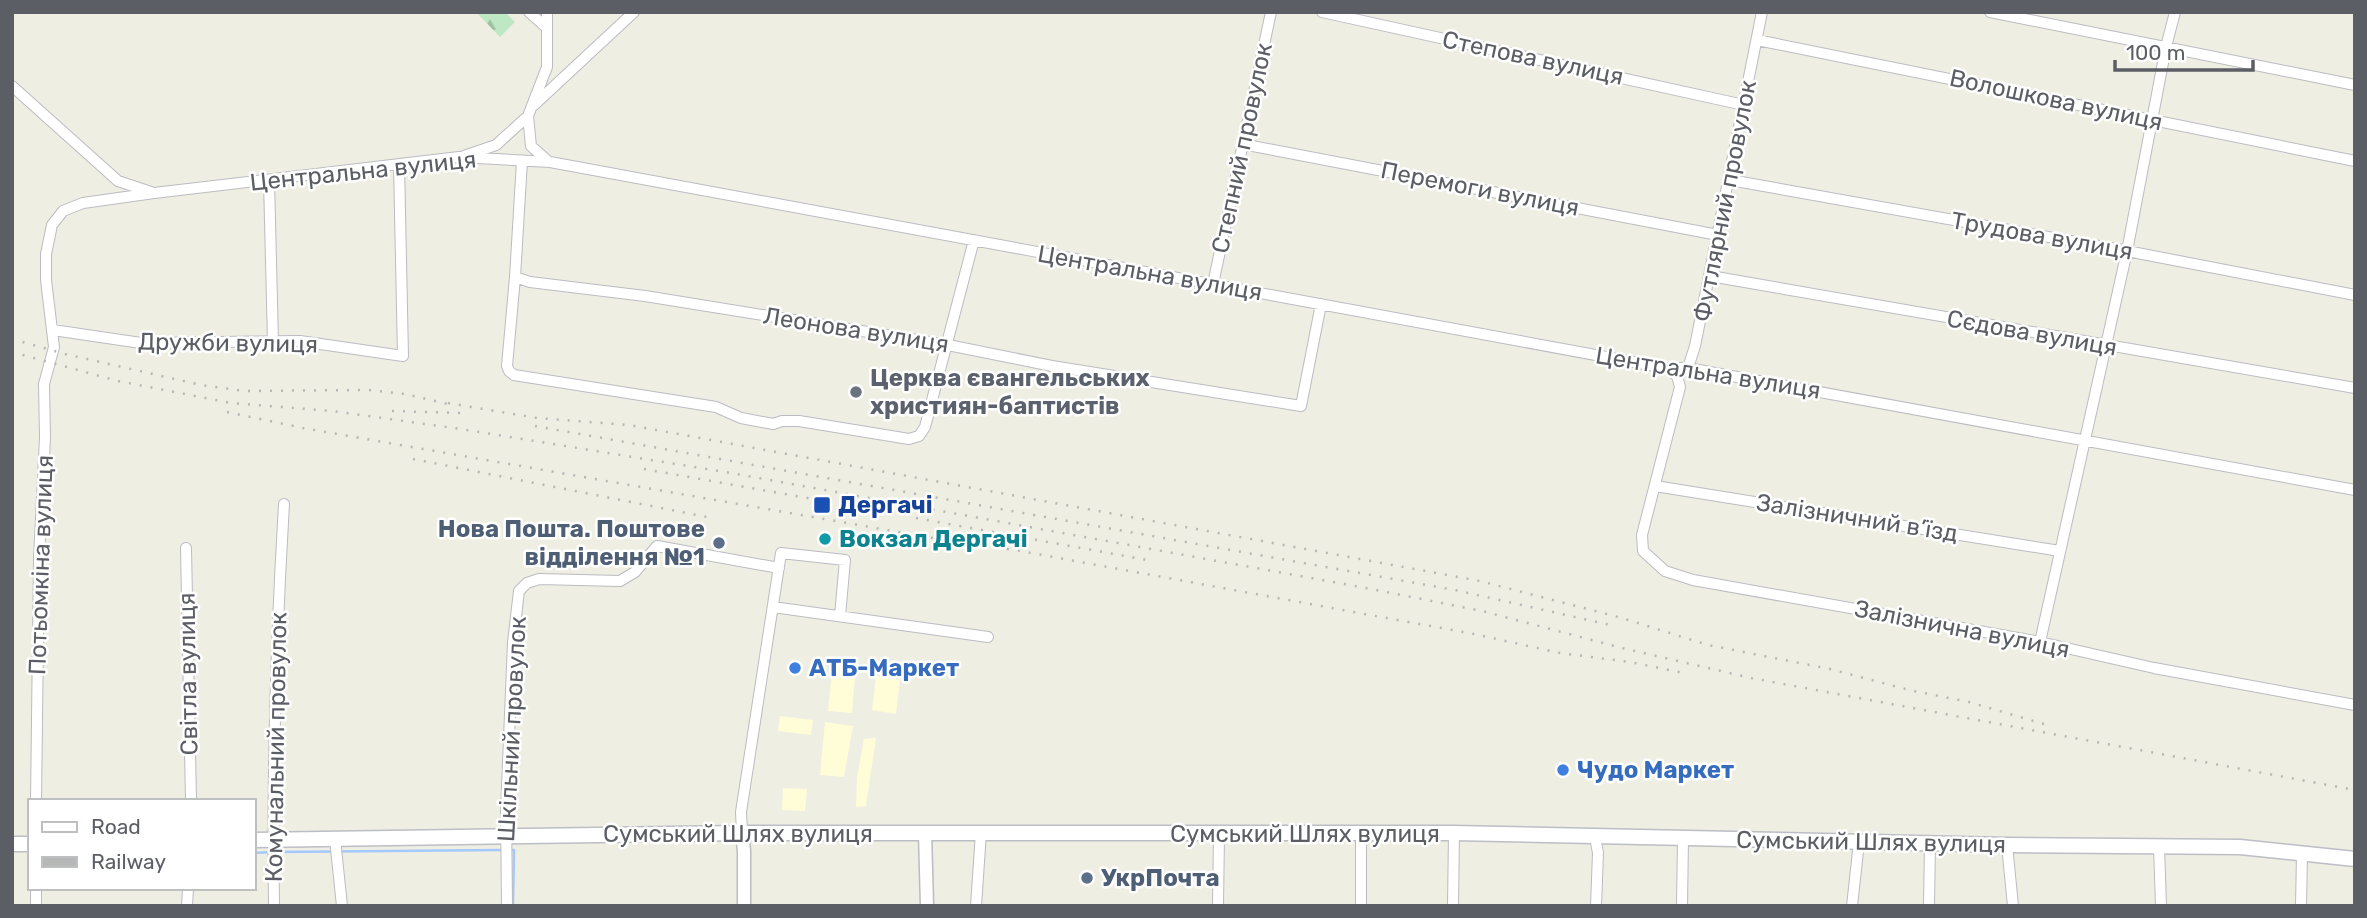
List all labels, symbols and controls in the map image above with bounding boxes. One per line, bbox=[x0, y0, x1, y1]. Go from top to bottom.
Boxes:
street label: Степова вулиця bbox=[1440, 25, 1626, 91]
scale bar bbox=[2115, 28, 2253, 72]
street label: Степний провулок bbox=[1206, 40, 1278, 256]
text: 100 m bbox=[2126, 40, 2185, 65]
street label: Волошкова вулиця bbox=[1947, 64, 2165, 136]
street label: Футлярний провулок bbox=[1688, 78, 1762, 324]
street label: Центральна вулиця bbox=[248, 145, 478, 197]
street label: Перемоги вулиця bbox=[1378, 156, 1582, 222]
street label: Трудова вулиця bbox=[1949, 206, 2135, 266]
street label: Центральна вулиця bbox=[1036, 239, 1264, 307]
street label: Леонова вулиця bbox=[761, 302, 951, 358]
street label: Сєдова вулиця bbox=[1945, 304, 2119, 362]
street label: Дружби вулиця bbox=[138, 327, 318, 359]
street label: Центральна вулиця bbox=[1593, 341, 1823, 405]
place label: Церква євангельських християн-баптистів bbox=[870, 364, 1150, 420]
marker: Церква євангельських християн-баптистів bbox=[848, 384, 864, 400]
street label: Потьомкіна вулиця bbox=[23, 455, 59, 675]
street label: Залізничний в’їзд bbox=[1754, 488, 1960, 548]
place label: Дергачі bbox=[838, 491, 933, 519]
marker: Дергачі bbox=[812, 495, 832, 515]
place label: Нова Пошта. Поштове відділення №1 bbox=[438, 515, 705, 571]
place label: Вокзал Дергачі bbox=[839, 525, 1028, 553]
marker: Вокзал Дергачі bbox=[817, 531, 833, 547]
marker: Нова Пошта. Поштове відділення №1 bbox=[711, 535, 727, 551]
street label: Світла вулиця bbox=[173, 592, 203, 756]
street label: Залізнична вулиця bbox=[1852, 594, 2072, 664]
street label: Комунальний провулок bbox=[260, 612, 292, 882]
street label: Шкільний провулок bbox=[492, 615, 532, 843]
place label: АТБ-Маркет bbox=[809, 654, 959, 682]
marker: АТБ-Маркет bbox=[787, 660, 803, 676]
place label: Чудо Маркет bbox=[1577, 756, 1734, 784]
marker: Чудо Маркет bbox=[1555, 762, 1571, 778]
legend bbox=[28, 799, 256, 890]
text: Road bbox=[91, 814, 141, 839]
street label: Сумський Шлях вулиця bbox=[603, 820, 873, 848]
street label: Сумський Шлях вулиця bbox=[1170, 820, 1440, 848]
street label: Сумський Шлях вулиця bbox=[1736, 826, 2006, 858]
text: Railway bbox=[91, 849, 166, 874]
place label: УкрПочта bbox=[1101, 864, 1220, 892]
marker: УкрПочта bbox=[1079, 870, 1095, 886]

